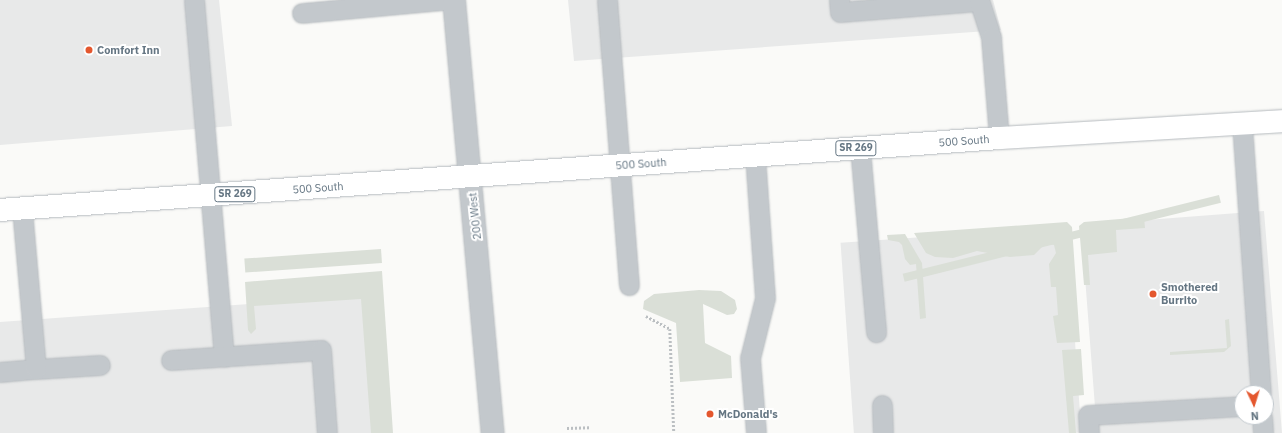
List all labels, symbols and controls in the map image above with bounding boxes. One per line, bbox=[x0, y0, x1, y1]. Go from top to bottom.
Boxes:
place label: Comfort Inn bbox=[97, 43, 159, 57]
marker: Comfort Inn bbox=[84, 45, 94, 55]
street label: 500 South bbox=[938, 133, 990, 149]
road number: SR 269 bbox=[835, 140, 877, 156]
street label: 500 South bbox=[615, 156, 667, 172]
street label: 500 South bbox=[292, 180, 344, 196]
road number: SR 269 bbox=[214, 186, 256, 202]
street label: 200 West bbox=[466, 192, 484, 240]
place label: Smothered Burrito bbox=[1161, 281, 1218, 307]
marker: Smothered Burrito bbox=[1148, 289, 1158, 299]
north arrow bbox=[1234, 385, 1274, 425]
place label: McDonald's bbox=[718, 407, 778, 421]
marker: McDonald's bbox=[705, 409, 715, 419]
text: N bbox=[1250, 409, 1259, 423]

